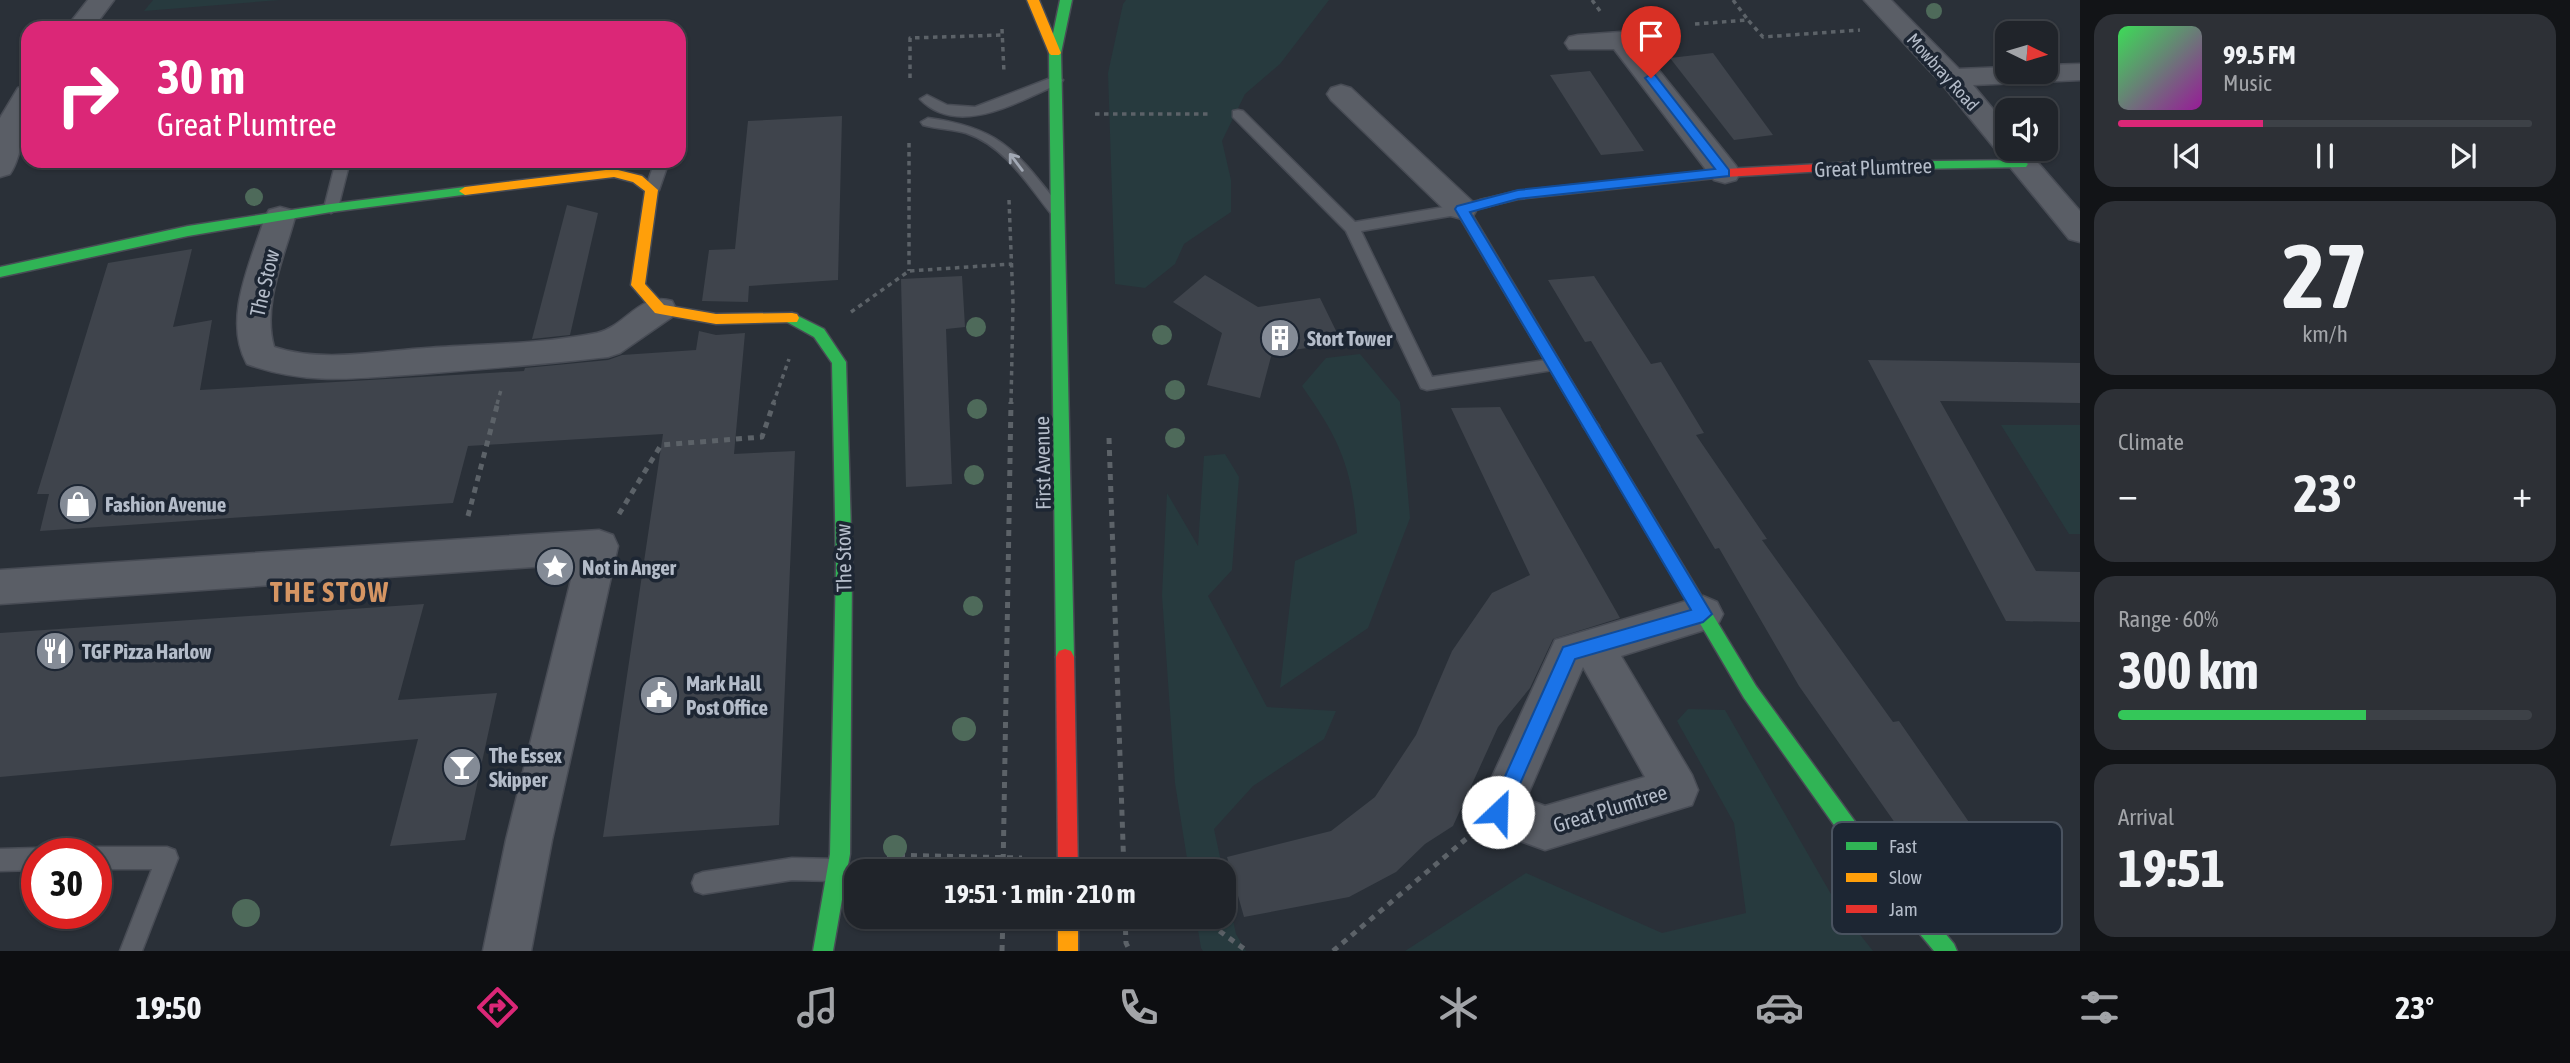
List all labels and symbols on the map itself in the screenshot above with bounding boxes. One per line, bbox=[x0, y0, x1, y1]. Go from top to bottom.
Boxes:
pin bbox=[1621, 6, 1681, 78]
north arrow bbox=[1995, 21, 2058, 84]
street label: Mowbray Road bbox=[1903, 29, 1983, 115]
one-way arrow bbox=[1009, 153, 1024, 172]
street label: Great Plumtree bbox=[1814, 153, 1932, 181]
street label: The Stow bbox=[245, 247, 283, 319]
building icon: Stort Tower bbox=[1259, 317, 1301, 359]
place label: Stort Tower bbox=[1307, 326, 1393, 350]
street label: First Avenue bbox=[1029, 416, 1055, 510]
shop icon: Fashion Avenue bbox=[57, 483, 99, 525]
place label: Fashion Avenue bbox=[105, 492, 226, 516]
street label: The Stow bbox=[830, 523, 856, 592]
place icon: Not in Anger bbox=[534, 546, 576, 588]
place label: Not in Anger bbox=[582, 555, 677, 579]
district label: THE STOW bbox=[270, 576, 390, 608]
restaurant icon: TGF Pizza Harlow bbox=[34, 630, 76, 672]
place label: TGF Pizza Harlow bbox=[82, 639, 212, 663]
place label: Mark Hall Post Office bbox=[686, 671, 768, 719]
public building icon: Mark Hall Post Office bbox=[638, 674, 680, 716]
place label: The Essex Skipper bbox=[489, 743, 562, 791]
bar icon: The Essex Skipper bbox=[441, 746, 483, 788]
position arrow bbox=[1461, 775, 1535, 849]
street label: Great Plumtree bbox=[1550, 779, 1670, 837]
legend bbox=[1832, 822, 2062, 934]
text: Fast bbox=[1889, 835, 1917, 857]
speed limit sign: 30 bbox=[21, 838, 112, 929]
text: Slow bbox=[1889, 866, 1923, 888]
text: Jam bbox=[1889, 898, 1918, 920]

